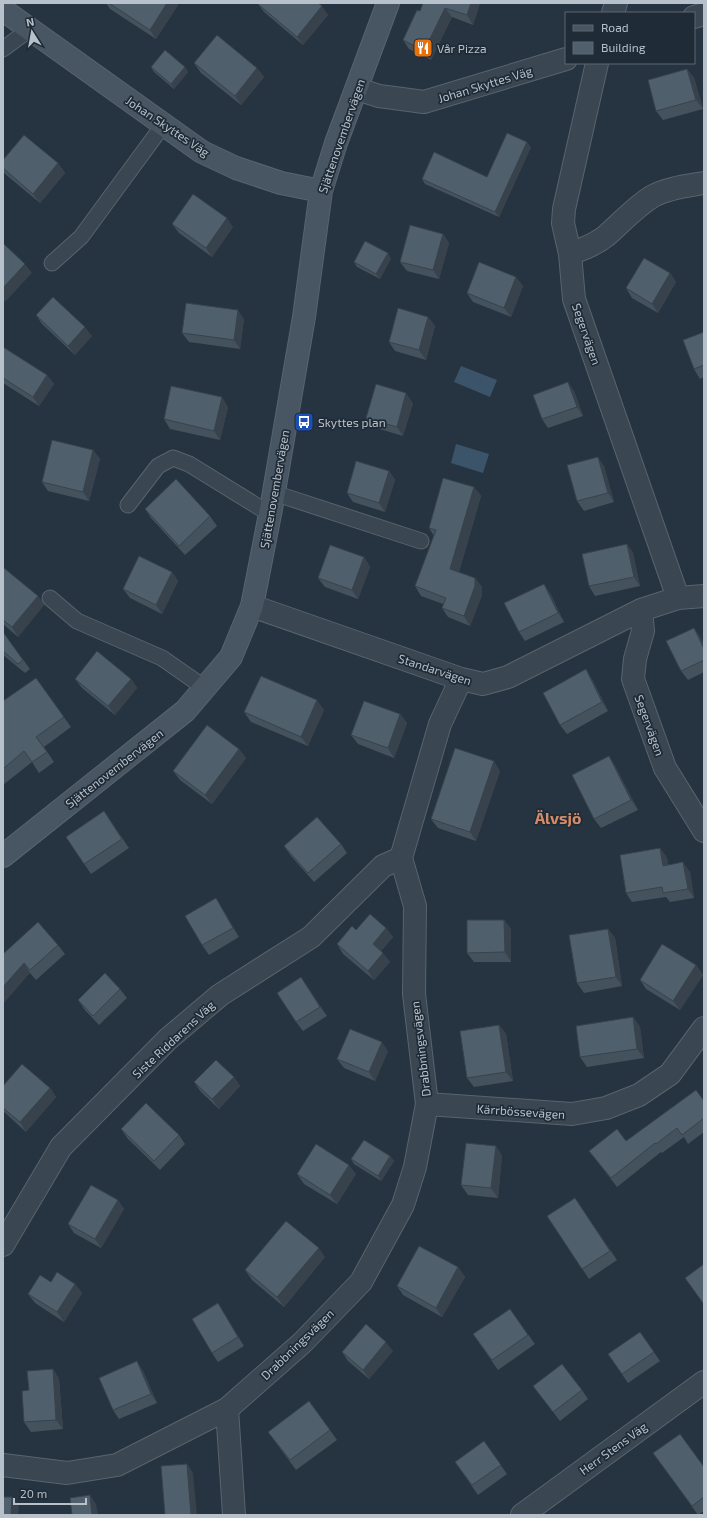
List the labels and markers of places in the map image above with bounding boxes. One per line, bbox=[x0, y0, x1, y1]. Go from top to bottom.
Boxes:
restaurant icon: Vår Pizza bbox=[412, 37, 434, 59]
place label: Vår Pizza bbox=[437, 41, 487, 55]
bus stop icon: Skyttes plan bbox=[293, 411, 315, 433]
place label: Skyttes plan bbox=[318, 415, 386, 429]

